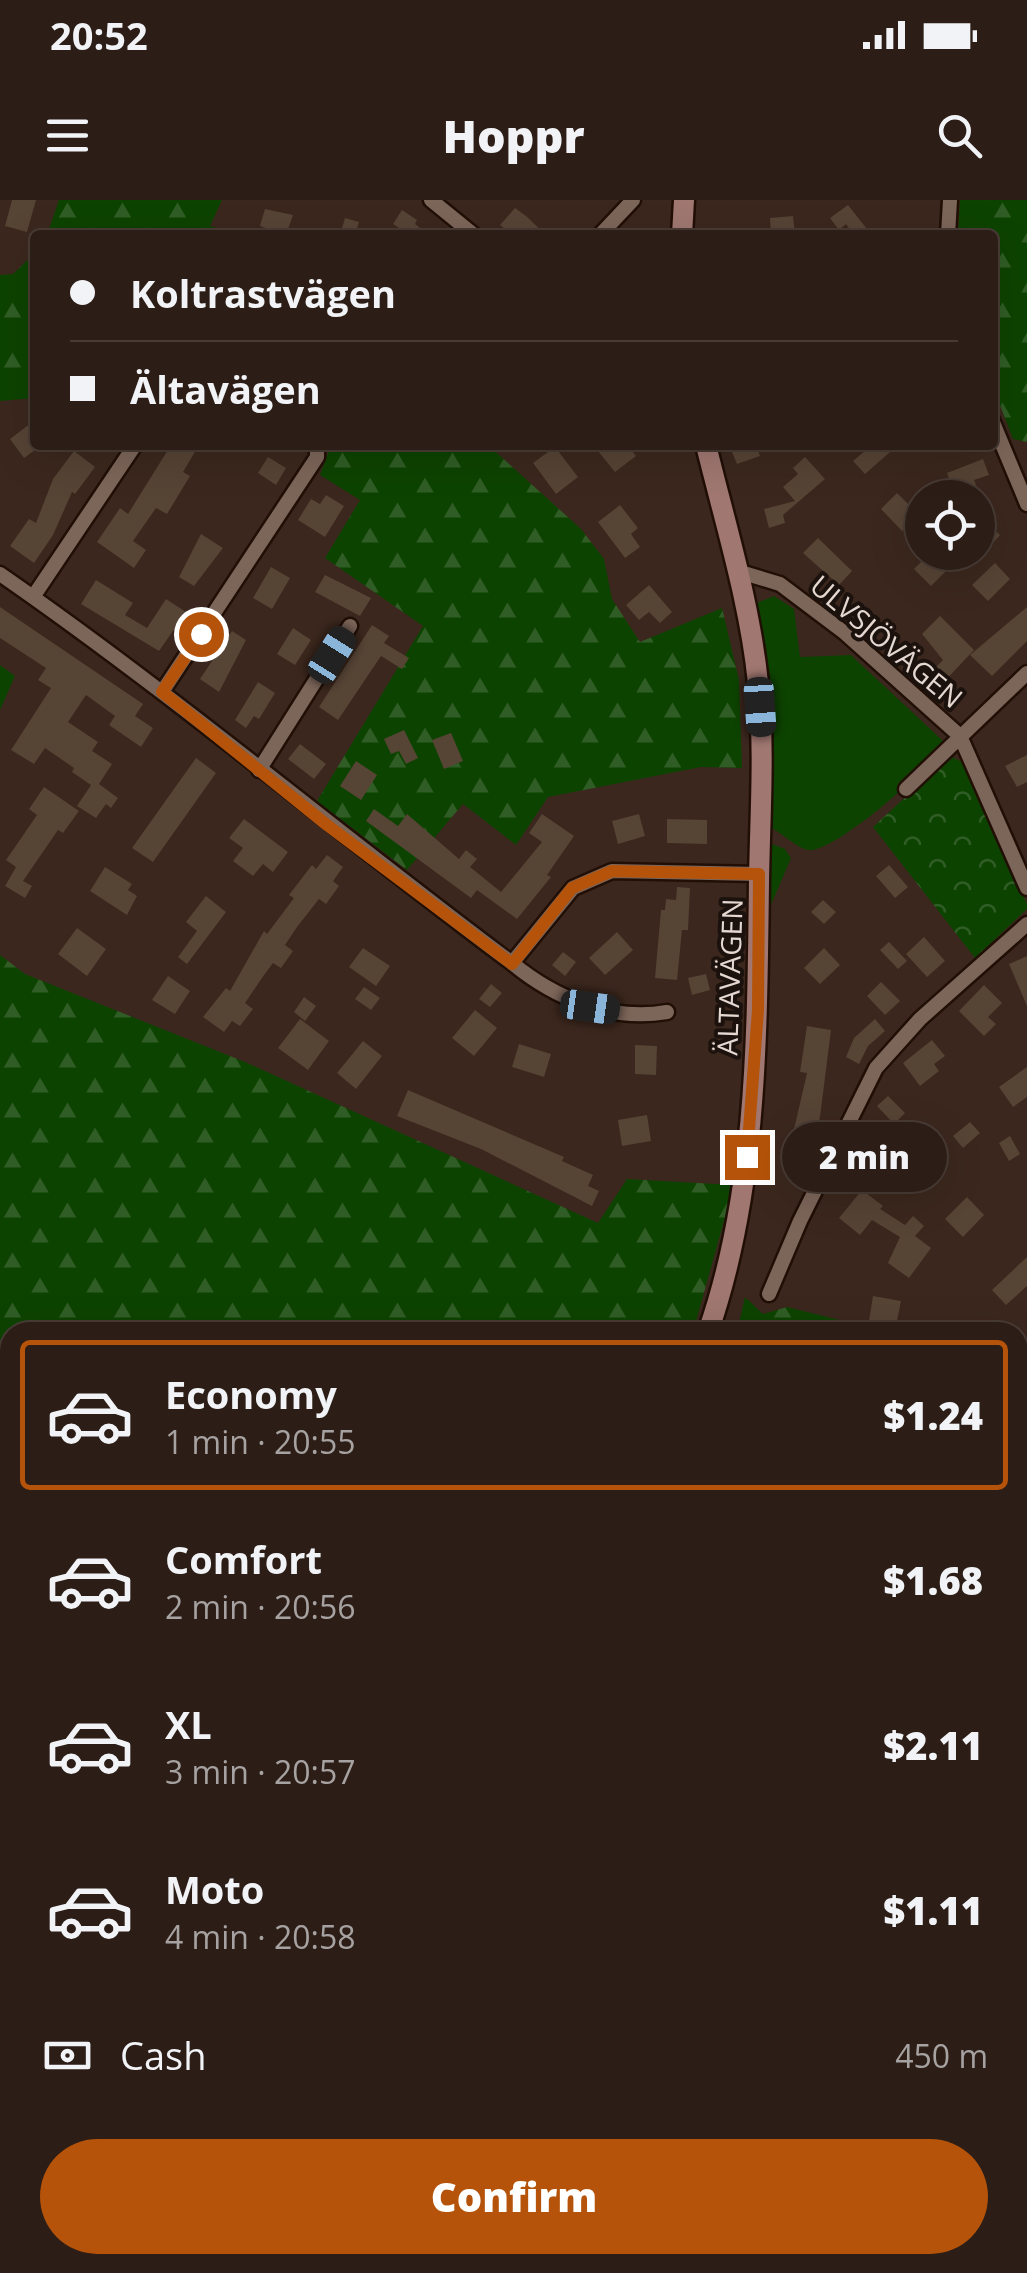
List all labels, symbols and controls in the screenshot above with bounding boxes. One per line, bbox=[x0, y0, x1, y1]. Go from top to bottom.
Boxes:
text: 20:52 bbox=[50, 9, 148, 61]
text: Hoppr bbox=[442, 105, 585, 166]
icon: menu bbox=[40, 108, 95, 163]
icon: search bbox=[932, 108, 987, 163]
text: Koltrastvägen bbox=[130, 267, 396, 319]
text: Ältavägen bbox=[130, 363, 321, 415]
map controls bbox=[905, 480, 995, 570]
button: locate bbox=[905, 480, 995, 570]
street label: ULVSJÖVÄGEN bbox=[803, 566, 971, 716]
route start bbox=[179, 612, 224, 657]
car bbox=[303, 622, 361, 688]
car bbox=[743, 676, 777, 738]
street label: ÄLTAVÄGEN bbox=[707, 898, 751, 1056]
car bbox=[558, 988, 622, 1026]
callout: 2 min bbox=[782, 1122, 947, 1192]
route end bbox=[725, 1135, 770, 1180]
text: 2 min bbox=[819, 1135, 910, 1178]
text: Economy bbox=[165, 1368, 337, 1420]
icon: car bbox=[45, 1370, 135, 1460]
text: $1.24 bbox=[883, 1389, 983, 1441]
text: 1 min · 20:55 bbox=[165, 1420, 356, 1463]
text: Comfort bbox=[165, 1533, 322, 1585]
icon: car bbox=[45, 1535, 135, 1625]
text: $1.68 bbox=[883, 1554, 983, 1606]
text: 2 min · 20:56 bbox=[165, 1585, 356, 1628]
text: XL bbox=[165, 1698, 212, 1750]
icon: car bbox=[45, 1700, 135, 1790]
text: $2.11 bbox=[883, 1719, 983, 1771]
text: 3 min · 20:57 bbox=[165, 1750, 356, 1793]
text: Moto bbox=[165, 1863, 264, 1915]
icon: car bbox=[45, 1865, 135, 1955]
text: $1.11 bbox=[883, 1884, 983, 1936]
text: 4 min · 20:58 bbox=[165, 1915, 356, 1958]
icon: cash bbox=[40, 2028, 95, 2083]
text: Cash bbox=[120, 2029, 206, 2081]
text: 450 m bbox=[895, 2034, 988, 2077]
button: Confirm bbox=[40, 2139, 988, 2254]

